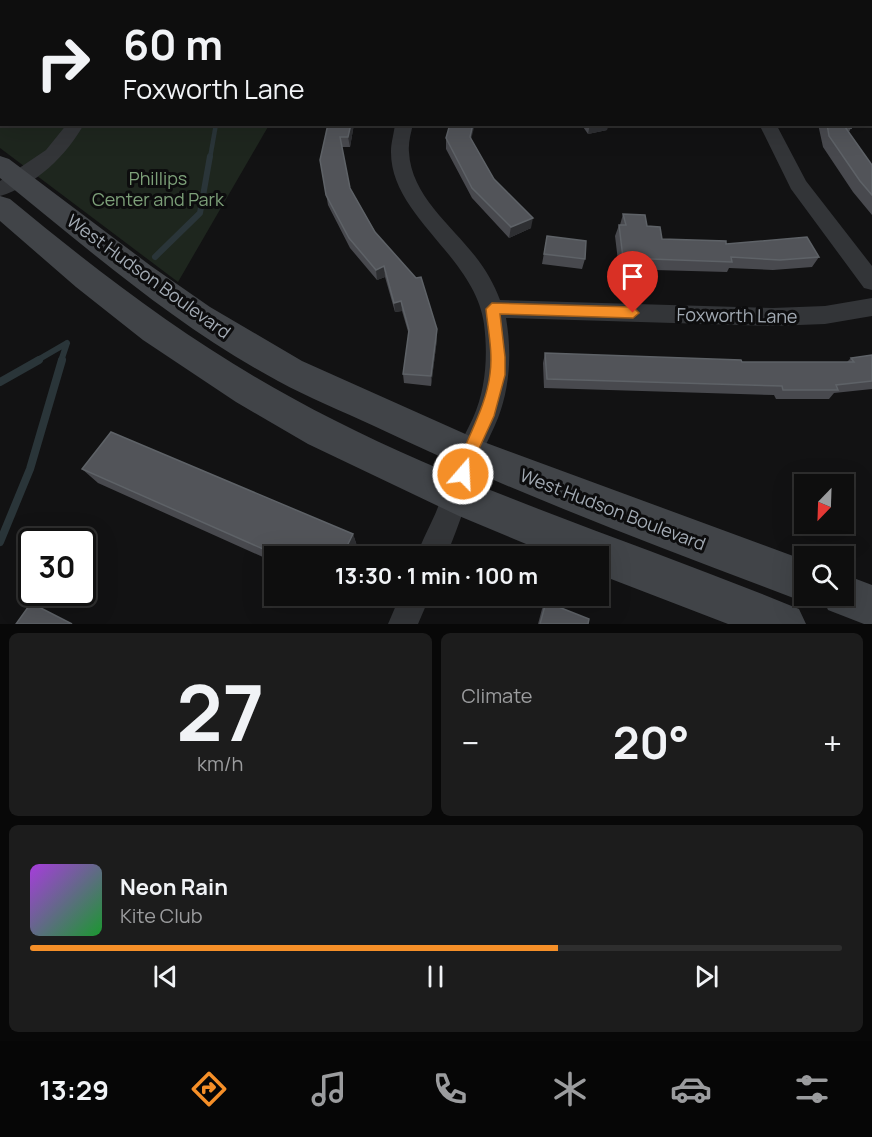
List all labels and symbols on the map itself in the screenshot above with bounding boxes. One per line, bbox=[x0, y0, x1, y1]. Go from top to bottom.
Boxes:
park label: Phillips Center and Park bbox=[92, 166, 225, 211]
street label: West Hudson Boulevard bbox=[62, 208, 236, 344]
pin bbox=[607, 251, 658, 313]
street label: Foxworth Lane bbox=[676, 302, 798, 328]
position arrow bbox=[431, 442, 495, 506]
street label: West Hudson Boulevard bbox=[517, 463, 709, 555]
north arrow bbox=[794, 474, 854, 534]
speed limit sign: 30 bbox=[18, 528, 96, 606]

